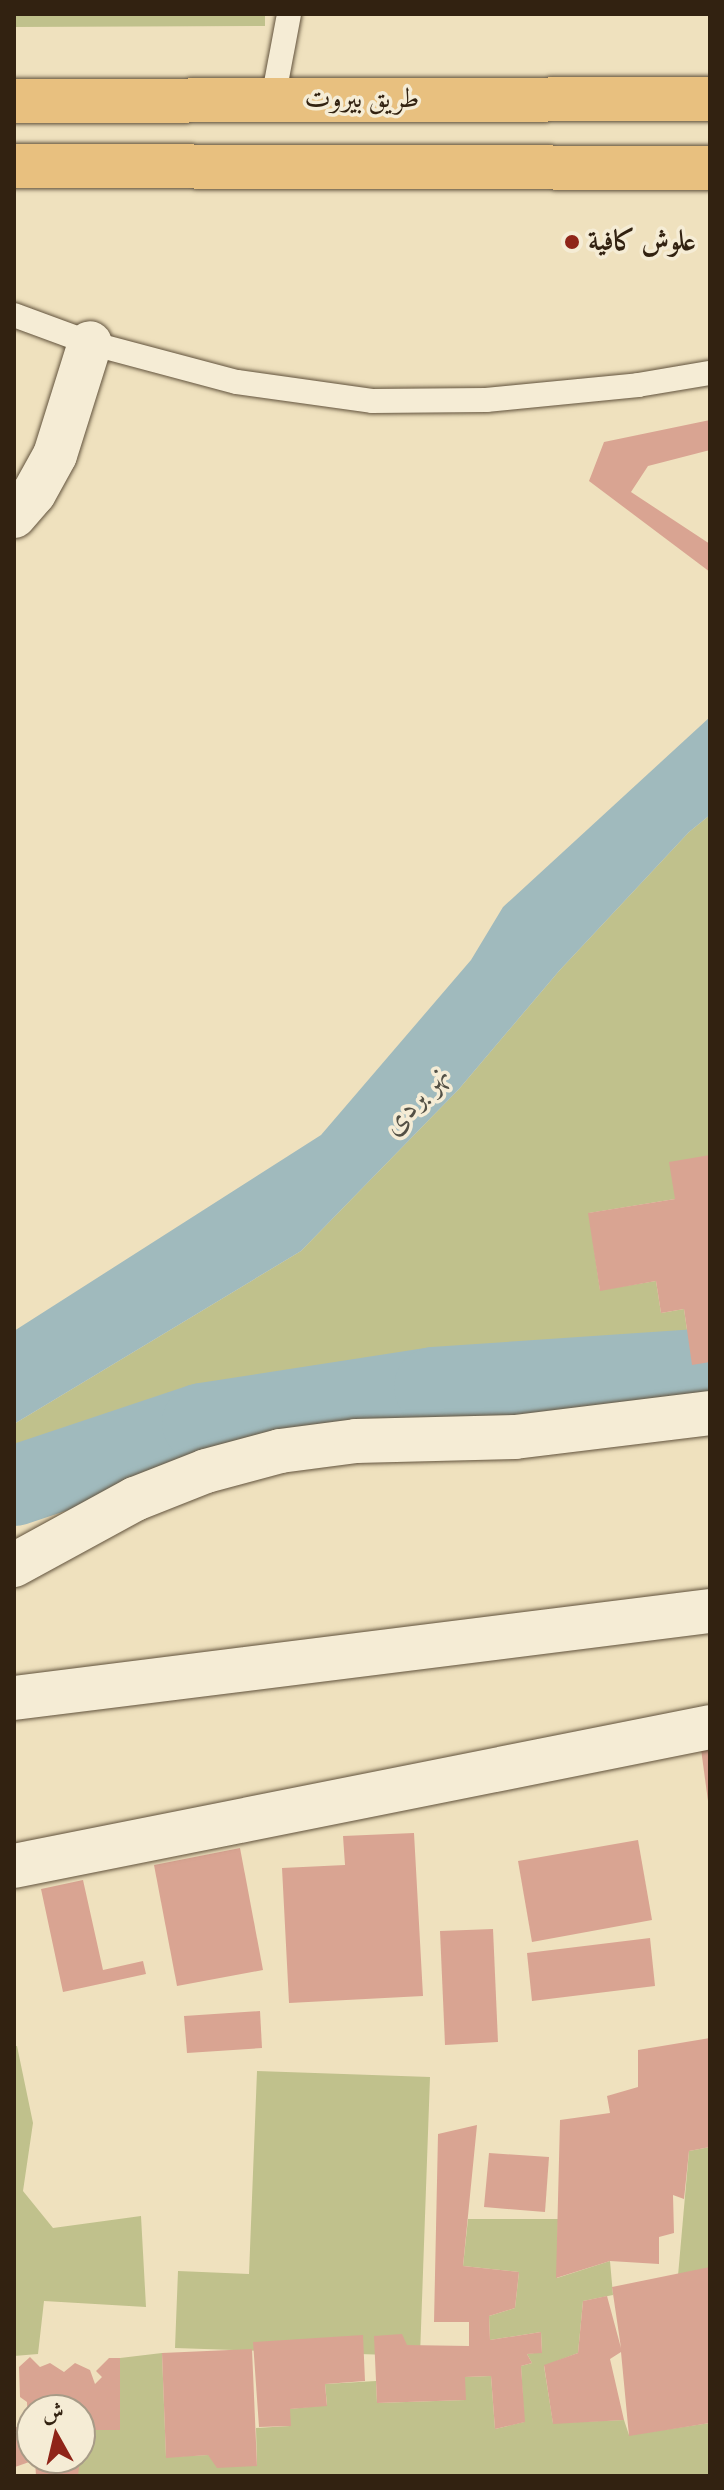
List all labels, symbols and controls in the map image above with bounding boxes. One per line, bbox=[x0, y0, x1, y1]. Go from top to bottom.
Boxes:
street label: طريق بيروت bbox=[305, 82, 419, 116]
place label: علوش كافية bbox=[588, 225, 696, 259]
marker: علوش كافية bbox=[563, 233, 581, 251]
water label: نهر بردى bbox=[375, 1057, 457, 1143]
north arrow bbox=[16, 2394, 96, 2474]
text: ش bbox=[40, 2397, 66, 2428]

